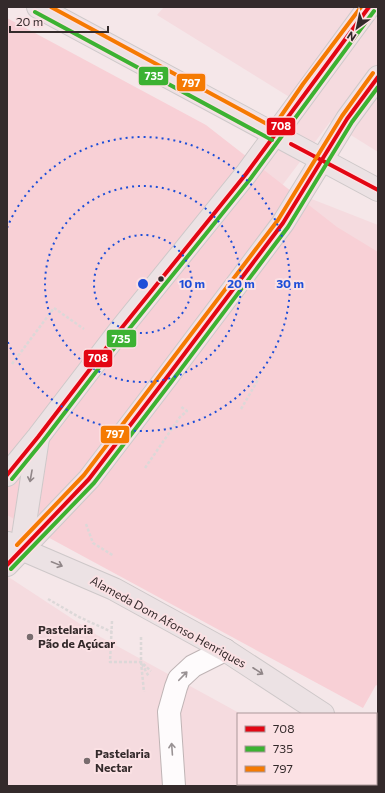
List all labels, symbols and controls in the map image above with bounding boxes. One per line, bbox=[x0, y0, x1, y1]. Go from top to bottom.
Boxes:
scale bar bbox=[10, 8, 108, 34]
north arrow bbox=[337, 8, 377, 48]
text: 20 m bbox=[16, 14, 43, 28]
text: N bbox=[344, 29, 358, 45]
line badge: 735 bbox=[138, 66, 169, 86]
text: 735 bbox=[145, 69, 163, 82]
line badge: 797 bbox=[176, 73, 206, 92]
text: 797 bbox=[182, 76, 200, 89]
line badge: 708 bbox=[266, 117, 296, 136]
text: 708 bbox=[271, 119, 291, 132]
unlabelled marker bbox=[156, 274, 166, 284]
text: 10 m bbox=[179, 276, 205, 290]
text: 20 m bbox=[227, 276, 255, 290]
text: 30 m bbox=[276, 276, 304, 290]
centre of rings bbox=[136, 277, 150, 291]
line badge: 735 bbox=[106, 329, 137, 348]
text: 735 bbox=[112, 332, 130, 345]
line badge: 708 bbox=[83, 349, 113, 368]
text: 708 bbox=[88, 351, 108, 364]
line badge: 797 bbox=[100, 425, 130, 444]
text: 797 bbox=[106, 427, 124, 440]
one-way arrow bbox=[27, 469, 35, 482]
one-way arrow bbox=[50, 561, 62, 568]
street label: Alameda Dom Afonso Henriques bbox=[88, 572, 249, 670]
place label: Pastelaria Pão de Açúcar bbox=[38, 622, 115, 650]
marker: Pastelaria Pão de Açúcar bbox=[25, 632, 35, 642]
one-way arrow bbox=[252, 667, 263, 675]
one-way arrow bbox=[178, 671, 188, 681]
legend bbox=[237, 713, 377, 785]
text: 708 bbox=[273, 721, 294, 735]
text: 735 bbox=[273, 741, 293, 755]
one-way arrow bbox=[168, 743, 175, 756]
place label: Pastelaria Nectar bbox=[95, 746, 150, 774]
marker: Pastelaria Nectar bbox=[82, 756, 92, 766]
text: 797 bbox=[273, 761, 293, 775]

